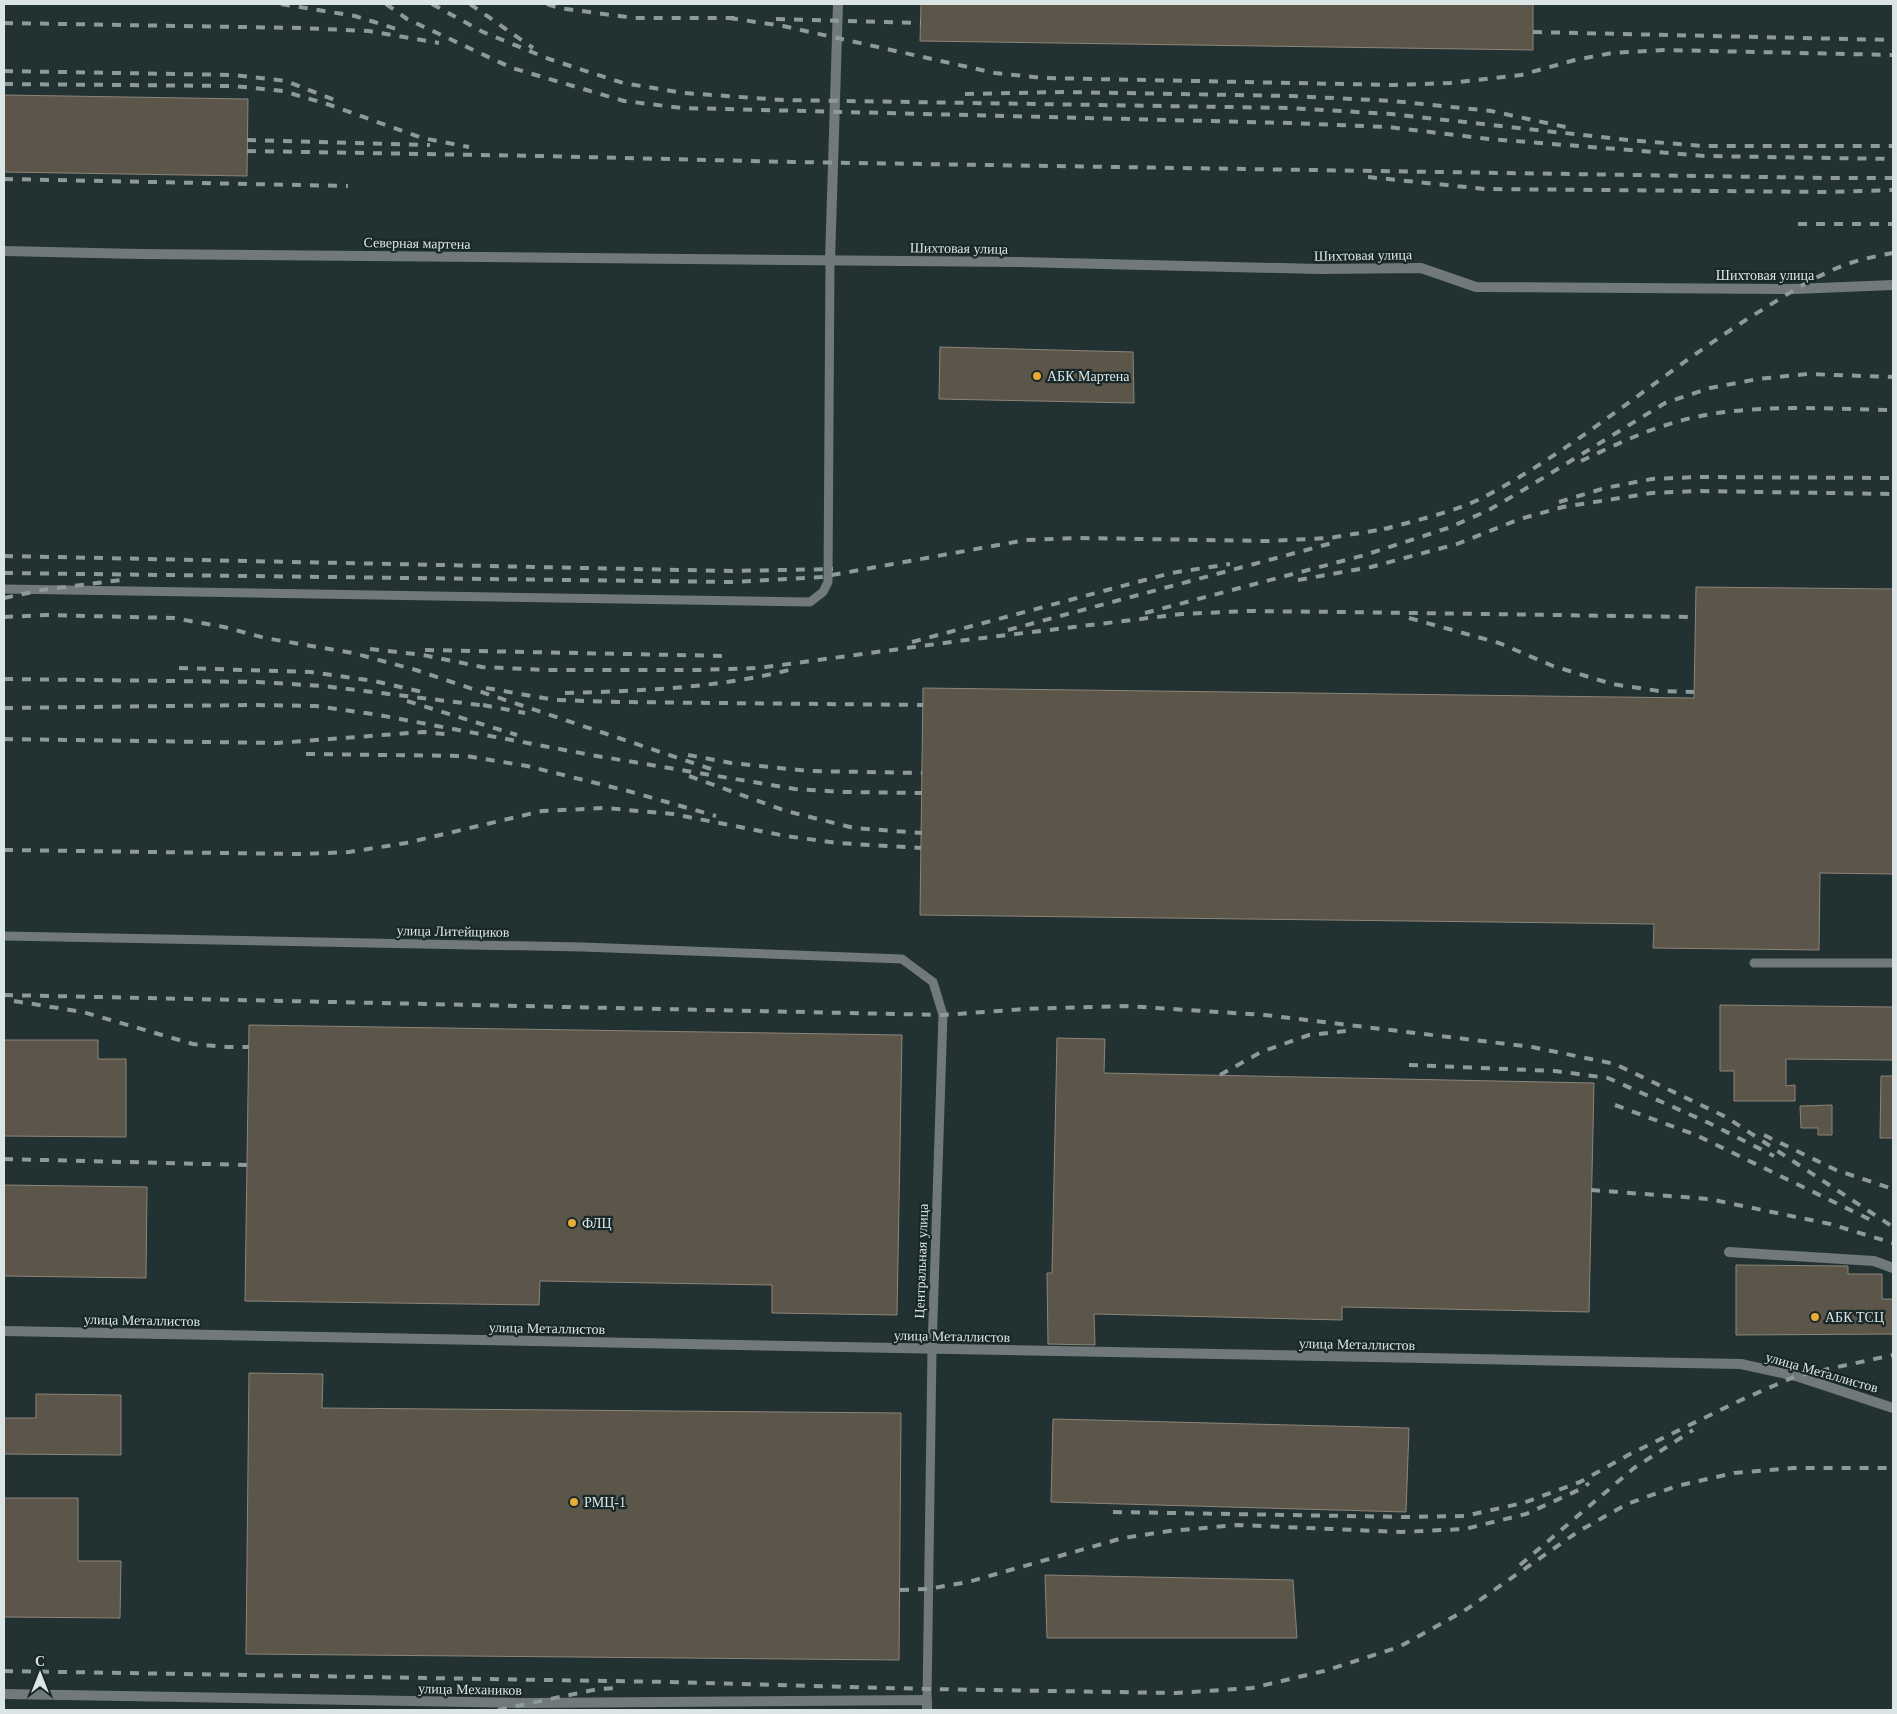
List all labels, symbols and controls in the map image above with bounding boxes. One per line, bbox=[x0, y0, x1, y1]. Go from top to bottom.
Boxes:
street label: Северная мартена bbox=[363, 235, 471, 252]
street label: Шихтовая улица bbox=[910, 240, 1009, 257]
street label: Шихтовая улица bbox=[1314, 247, 1413, 264]
street label: Шихтовая улица bbox=[1716, 268, 1815, 283]
place label: АБК Мартена bbox=[1047, 369, 1130, 384]
marker: АБК Мартена bbox=[1031, 370, 1043, 382]
street label: улица Литейщиков bbox=[396, 923, 510, 940]
street label: Центральная улица bbox=[912, 1202, 931, 1319]
place label: ФЛЦ bbox=[582, 1216, 612, 1231]
marker: ФЛЦ bbox=[566, 1217, 578, 1229]
place label: АБК ТСЦ bbox=[1825, 1310, 1884, 1325]
marker: АБК ТСЦ bbox=[1809, 1311, 1821, 1323]
street label: улица Металлистов bbox=[84, 1312, 201, 1329]
street label: улица Металлистов bbox=[489, 1320, 606, 1337]
street label: улица Металлистов bbox=[894, 1328, 1011, 1345]
street label: улица Металлистов bbox=[1299, 1336, 1416, 1353]
street label: улица Металлистов bbox=[1764, 1349, 1880, 1396]
place label: РМЦ-1 bbox=[584, 1495, 626, 1510]
marker: РМЦ-1 bbox=[568, 1496, 580, 1508]
north arrow bbox=[15, 1649, 65, 1699]
text: С bbox=[35, 1654, 45, 1669]
street label: улица Механиков bbox=[418, 1681, 523, 1698]

